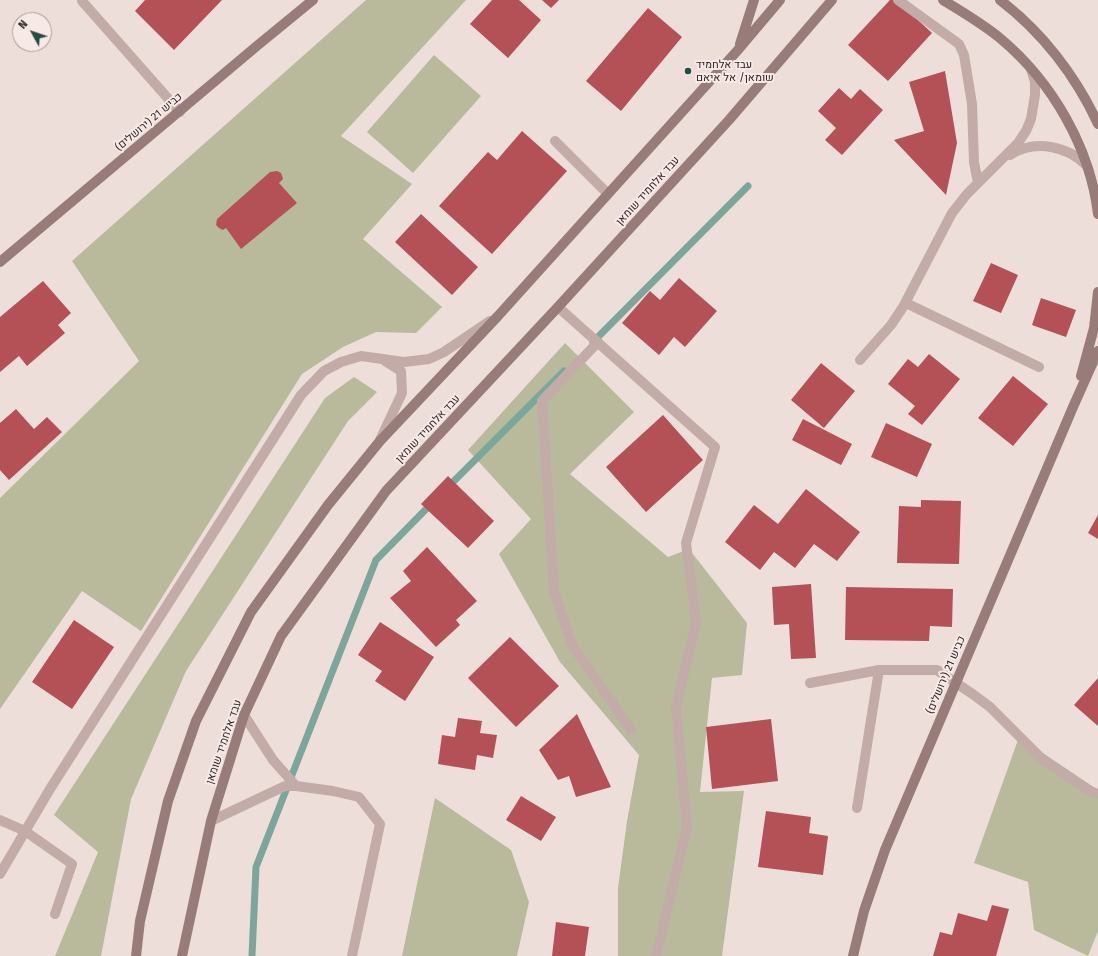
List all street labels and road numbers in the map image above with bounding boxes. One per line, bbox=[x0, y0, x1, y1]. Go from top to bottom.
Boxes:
street label: כביש 21 (ירושלים) bbox=[113, 90, 185, 154]
street label: עבד אלחמיד שומאן bbox=[614, 154, 682, 228]
street label: עבד אלחמיד שומאן bbox=[393, 392, 463, 466]
street label: כביש 21 (ירושלים) bbox=[924, 634, 968, 716]
street label: עבד אלחמיד שומאן bbox=[203, 698, 245, 786]

